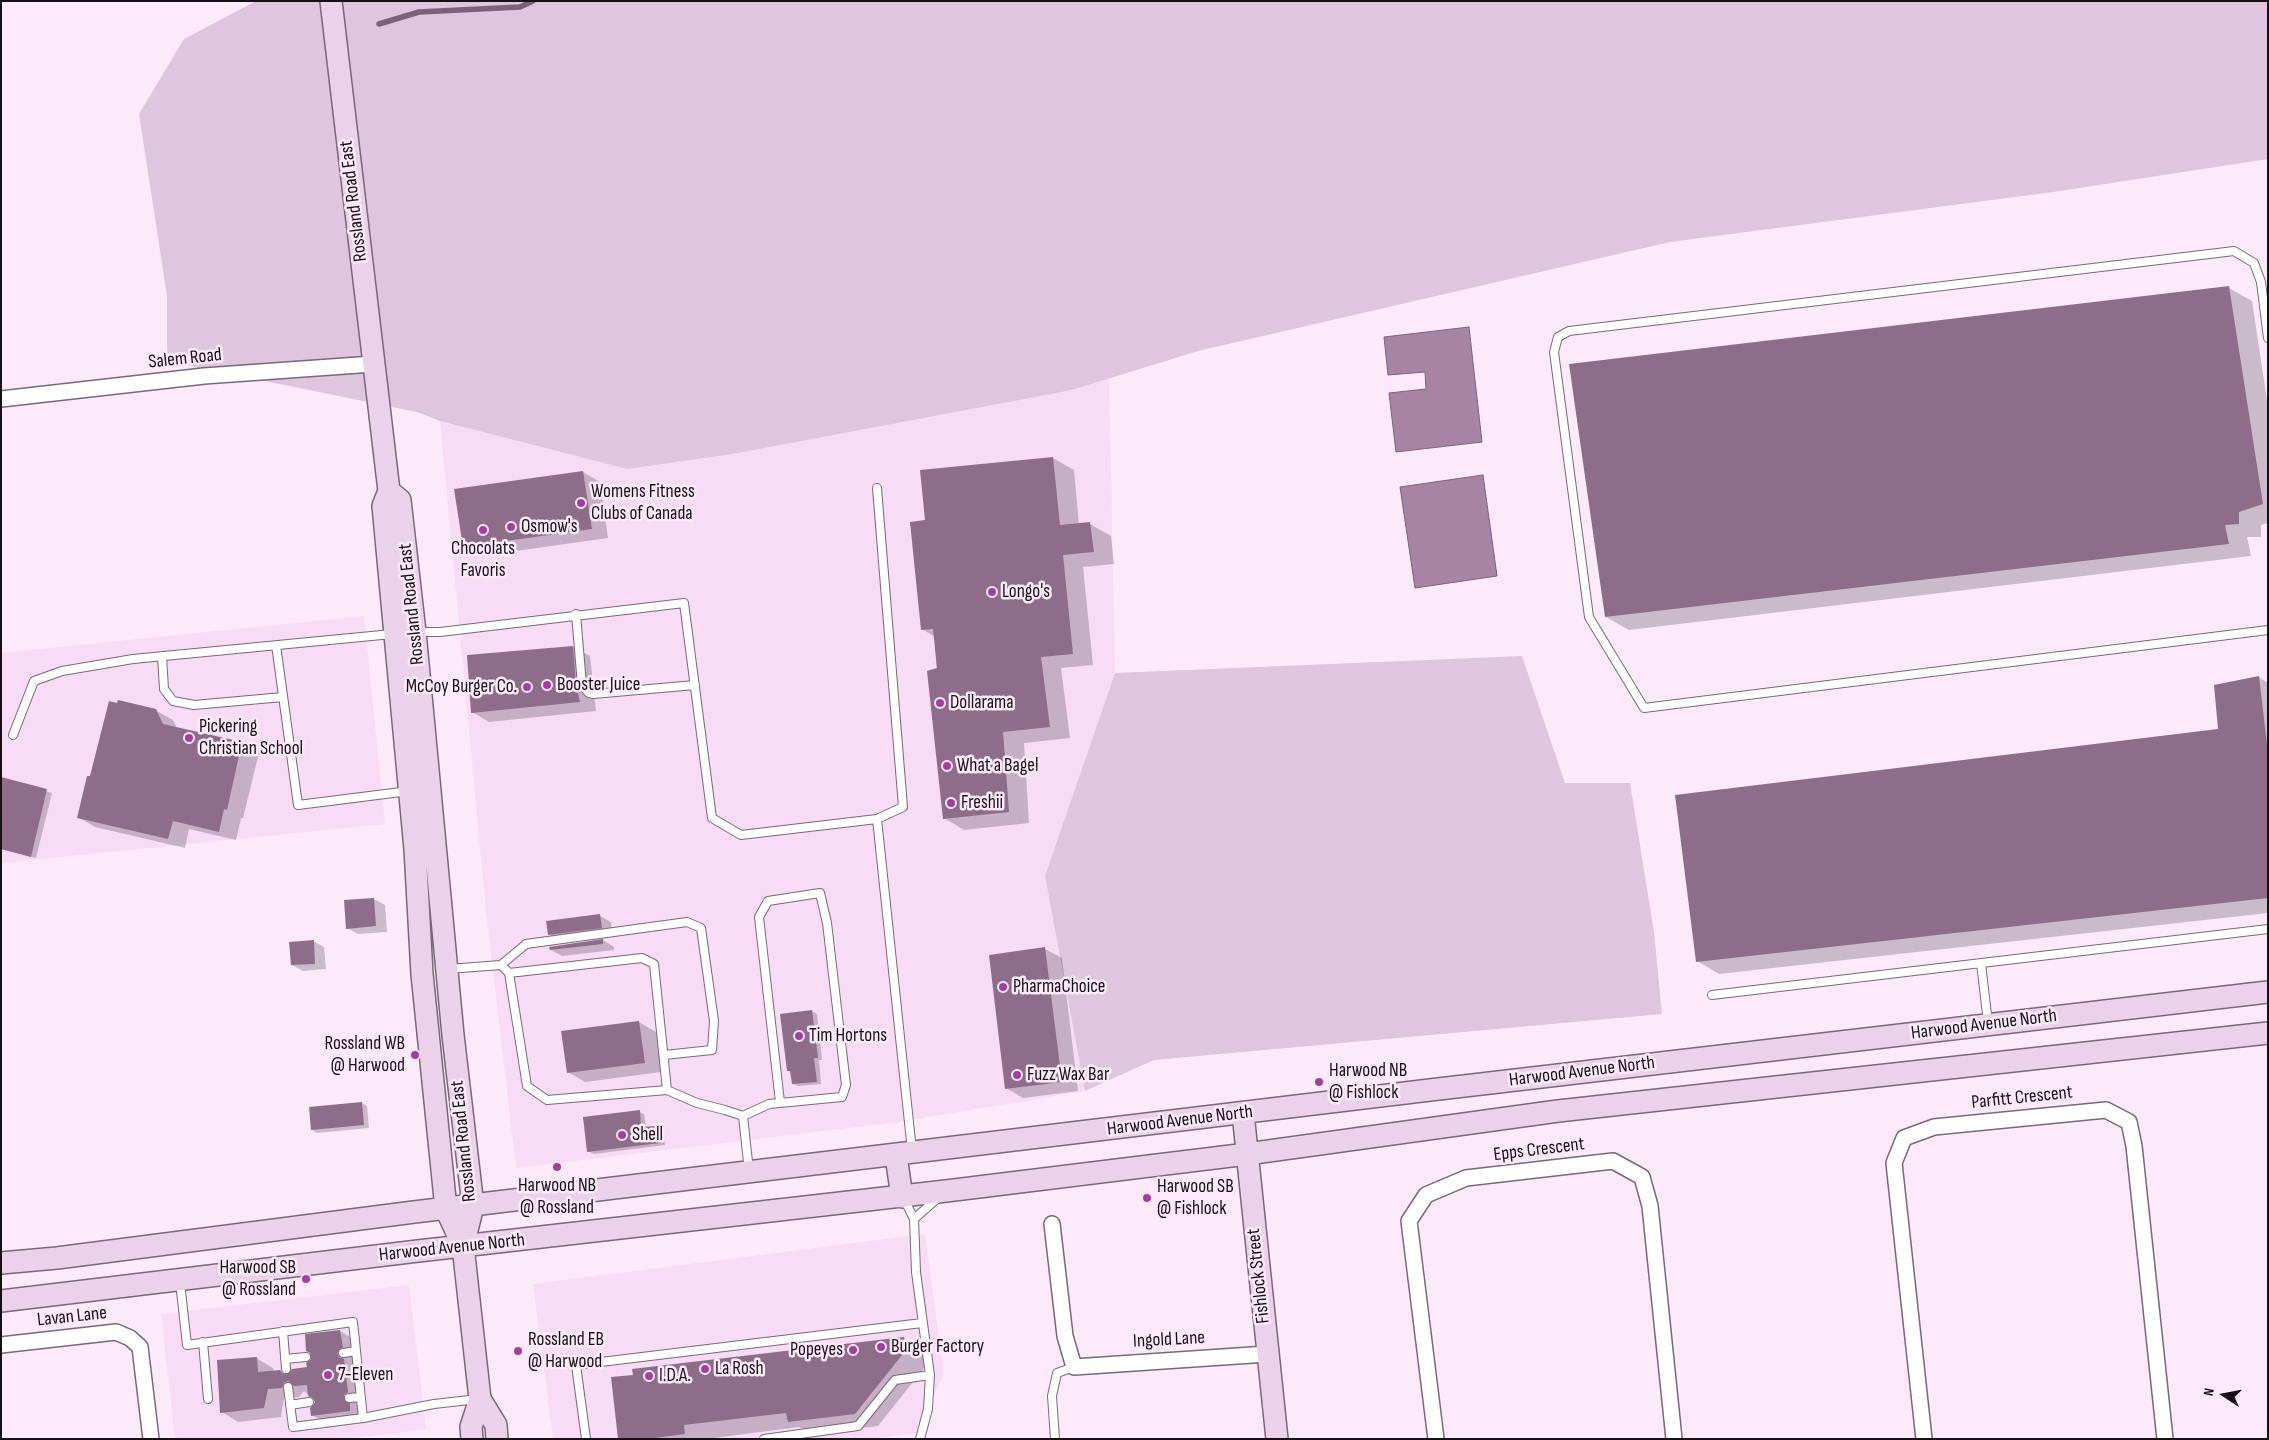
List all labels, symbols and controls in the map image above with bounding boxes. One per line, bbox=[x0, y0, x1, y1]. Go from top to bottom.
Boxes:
street label: Rossland Road East bbox=[335, 139, 373, 263]
street label: Salem Road bbox=[147, 344, 223, 374]
place label: Womens Fitness Clubs of Canada bbox=[591, 481, 695, 525]
marker: Womens Fitness Clubs of Canada bbox=[575, 497, 587, 509]
place label: Osmow's bbox=[521, 516, 578, 538]
marker: Osmow's bbox=[505, 521, 517, 533]
marker: Chocolats Favoris bbox=[477, 524, 489, 536]
place label: Chocolats Favoris bbox=[451, 538, 515, 582]
street label: Rossland Road East bbox=[394, 542, 430, 666]
place label: Longo's bbox=[1002, 581, 1050, 603]
marker: Longo's bbox=[986, 586, 998, 598]
place label: Booster Juice bbox=[557, 674, 640, 696]
place label: McCoy Burger Co. bbox=[406, 676, 517, 698]
marker: Booster Juice bbox=[541, 679, 553, 691]
marker: McCoy Burger Co. bbox=[521, 681, 533, 693]
place label: Dollarama bbox=[950, 692, 1014, 714]
marker: Dollarama bbox=[934, 697, 946, 709]
place label: Pickering Christian School bbox=[199, 716, 303, 760]
marker: Pickering Christian School bbox=[183, 732, 195, 744]
place label: What a Bagel bbox=[957, 755, 1038, 777]
marker: What a Bagel bbox=[941, 760, 953, 772]
place label: Freshii bbox=[961, 792, 1003, 814]
marker: Freshii bbox=[945, 797, 957, 809]
place label: PharmaChoice bbox=[1013, 976, 1105, 998]
marker: PharmaChoice bbox=[997, 981, 1009, 993]
street label: Harwood Avenue North bbox=[1910, 1005, 2058, 1045]
place label: Tim Hortons bbox=[809, 1025, 887, 1047]
marker: Tim Hortons bbox=[793, 1030, 805, 1042]
place label: Rossland WB @ Harwood bbox=[324, 1033, 405, 1077]
marker: Rossland WB @ Harwood bbox=[409, 1049, 421, 1061]
street label: Harwood Avenue North bbox=[1508, 1052, 1656, 1092]
place label: Harwood NB @ Fishlock bbox=[1329, 1060, 1407, 1104]
place label: Fuzz Wax Bar bbox=[1027, 1064, 1109, 1086]
marker: Fuzz Wax Bar bbox=[1011, 1069, 1023, 1081]
marker: Harwood NB @ Fishlock bbox=[1313, 1076, 1325, 1088]
street label: Rossland Road East bbox=[446, 1079, 482, 1203]
street label: Parfitt Crescent bbox=[1970, 1081, 2074, 1115]
street label: Harwood Avenue North bbox=[1106, 1101, 1254, 1141]
place label: Shell bbox=[632, 1124, 663, 1146]
marker: Shell bbox=[616, 1129, 628, 1141]
street label: Epps Crescent bbox=[1492, 1133, 1586, 1167]
marker: Harwood NB @ Rossland bbox=[551, 1161, 563, 1173]
place label: Harwood NB @ Rossland bbox=[518, 1175, 596, 1219]
place label: Harwood SB @ Fishlock bbox=[1157, 1176, 1234, 1220]
marker: Harwood SB @ Fishlock bbox=[1141, 1192, 1153, 1204]
street label: Fishlock Street bbox=[1243, 1227, 1275, 1325]
street label: Harwood Avenue North bbox=[378, 1229, 526, 1267]
place label: Harwood SB @ Rossland bbox=[219, 1257, 296, 1301]
marker: Harwood SB @ Rossland bbox=[300, 1273, 312, 1285]
street label: Lavan Lane bbox=[36, 1302, 108, 1332]
street label: Ingold Lane bbox=[1132, 1327, 1206, 1353]
place label: Rossland EB @ Harwood bbox=[528, 1329, 604, 1373]
place label: Burger Factory bbox=[891, 1336, 984, 1358]
place label: Popeyes bbox=[790, 1339, 843, 1361]
marker: Burger Factory bbox=[875, 1341, 887, 1353]
marker: Popeyes bbox=[847, 1344, 859, 1356]
marker: Rossland EB @ Harwood bbox=[512, 1345, 524, 1357]
place label: La Rosh bbox=[715, 1358, 764, 1380]
marker: La Rosh bbox=[699, 1363, 711, 1375]
place label: 7-Eleven bbox=[338, 1364, 393, 1386]
place label: I.D.A. bbox=[659, 1365, 691, 1387]
marker: 7-Eleven bbox=[322, 1369, 334, 1381]
marker: I.D.A. bbox=[643, 1370, 655, 1382]
north arrow bbox=[2199, 1370, 2249, 1420]
text: N bbox=[2200, 1387, 2218, 1397]

